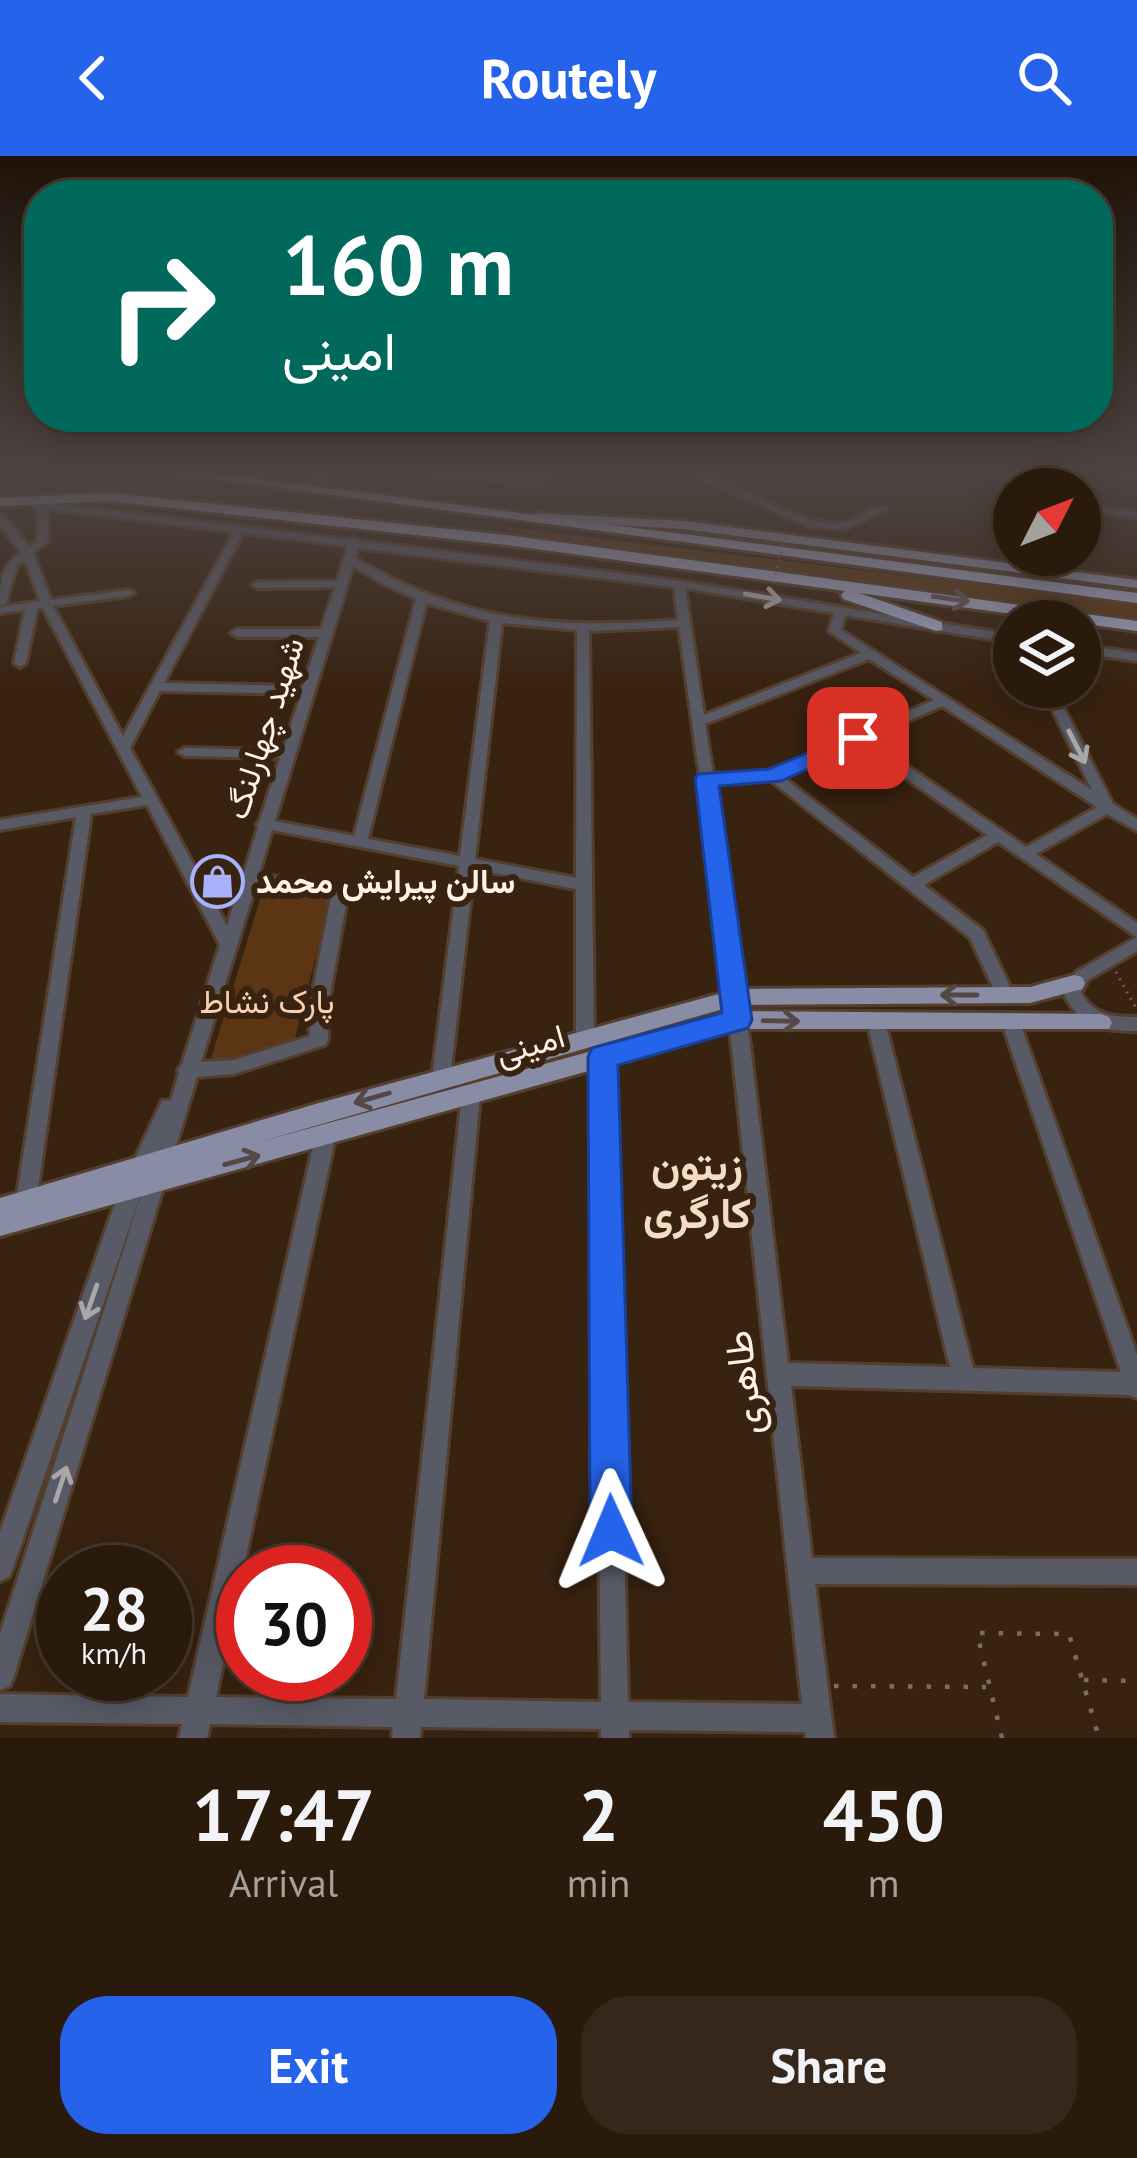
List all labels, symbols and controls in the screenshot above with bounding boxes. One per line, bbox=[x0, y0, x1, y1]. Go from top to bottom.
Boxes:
text: Routely bbox=[481, 43, 656, 113]
icon: back bbox=[60, 45, 126, 111]
icon: search bbox=[1011, 45, 1077, 111]
text: 160 m bbox=[282, 209, 514, 318]
icon: right bbox=[84, 228, 240, 384]
text: امینی bbox=[282, 315, 396, 385]
north arrow bbox=[993, 468, 1101, 576]
map controls bbox=[993, 468, 1101, 708]
one-way arrow bbox=[743, 586, 782, 609]
one-way arrow bbox=[931, 588, 970, 611]
button: layers bbox=[993, 600, 1101, 708]
street label: شهید چهارلنگ bbox=[214, 631, 315, 825]
pin bbox=[807, 687, 909, 789]
icon: arrive bbox=[825, 705, 891, 771]
one-way arrow bbox=[1067, 728, 1090, 764]
shop icon: سالن پیرایش محمد bbox=[189, 853, 245, 909]
place label: سالن پیرایش محمد bbox=[256, 859, 515, 904]
park label: پارک نشاط bbox=[199, 979, 335, 1024]
one-way arrow bbox=[940, 984, 979, 1006]
one-way arrow bbox=[761, 1010, 800, 1032]
street label: امینی bbox=[490, 1013, 569, 1074]
one-way arrow bbox=[354, 1088, 392, 1110]
district label: زیتون کارگری bbox=[643, 1137, 751, 1240]
one-way arrow bbox=[222, 1148, 260, 1170]
one-way arrow bbox=[79, 1283, 100, 1320]
street label: طاهری bbox=[711, 1328, 774, 1438]
one-way arrow bbox=[51, 1466, 73, 1504]
position arrow bbox=[548, 1468, 674, 1594]
speed limit sign: 30 bbox=[216, 1545, 372, 1701]
text: 28 bbox=[80, 1569, 148, 1647]
text: km/h bbox=[81, 1633, 147, 1672]
text: 17:47 bbox=[192, 1768, 375, 1861]
text: 2 bbox=[578, 1768, 619, 1861]
text: 450 bbox=[822, 1768, 945, 1861]
text: Arrival bbox=[229, 1857, 338, 1908]
text: min bbox=[567, 1857, 630, 1908]
text: m bbox=[868, 1857, 899, 1908]
button: Exit bbox=[60, 1996, 557, 2134]
button: Share bbox=[581, 1996, 1077, 2134]

